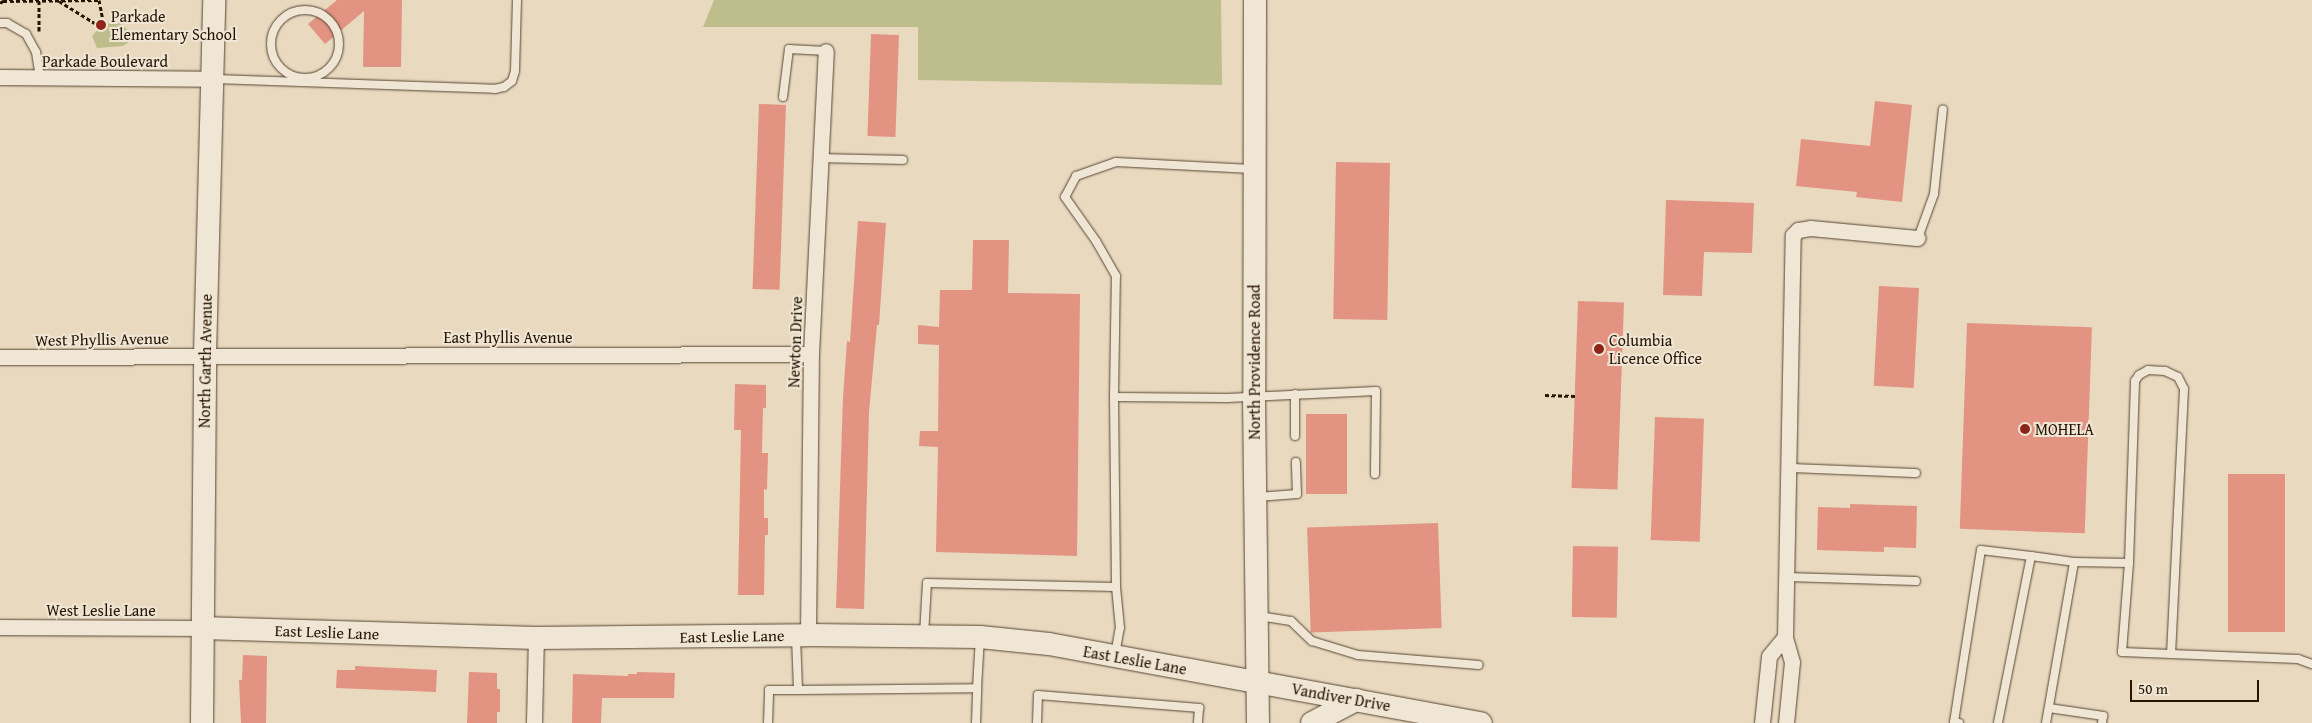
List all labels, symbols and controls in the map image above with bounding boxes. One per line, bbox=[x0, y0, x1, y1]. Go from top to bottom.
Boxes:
place label: Parkade Elementary School bbox=[111, 6, 236, 44]
marker: Parkade Elementary School bbox=[95, 19, 107, 31]
street label: Parkade Boulevard bbox=[42, 51, 168, 71]
street label: North Providence Road bbox=[1244, 284, 1264, 440]
street label: North Garth Avenue bbox=[194, 294, 216, 428]
street label: Newton Drive bbox=[784, 296, 806, 388]
street label: East Phyllis Avenue bbox=[443, 327, 573, 347]
street label: West Phyllis Avenue bbox=[35, 328, 169, 350]
place label: Columbia Licence Office bbox=[1609, 330, 1702, 368]
marker: Columbia Licence Office bbox=[1593, 343, 1605, 355]
place label: MOHELA bbox=[2035, 419, 2094, 439]
marker: MOHELA bbox=[2019, 423, 2031, 435]
street label: West Leslie Lane bbox=[46, 600, 156, 620]
street label: East Leslie Lane bbox=[274, 621, 380, 643]
street label: East Leslie Lane bbox=[679, 625, 785, 647]
street label: East Leslie Lane bbox=[1082, 641, 1188, 679]
scale bar bbox=[2132, 670, 2261, 702]
text: 50 m bbox=[2138, 678, 2168, 699]
street label: Vandiver Drive bbox=[1290, 679, 1392, 715]

